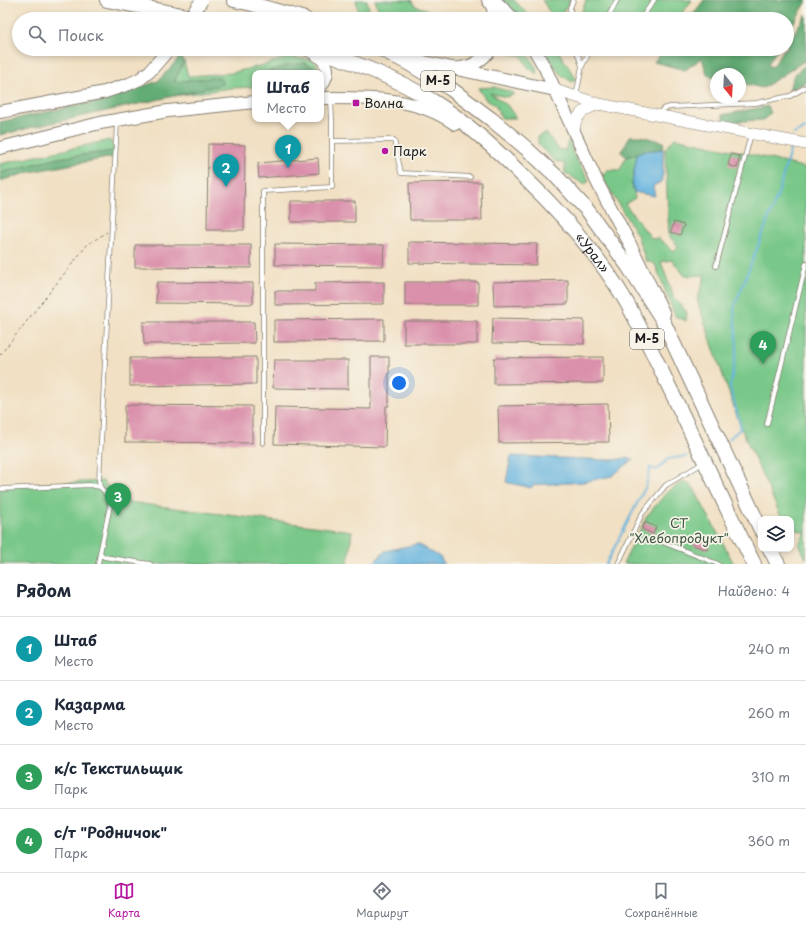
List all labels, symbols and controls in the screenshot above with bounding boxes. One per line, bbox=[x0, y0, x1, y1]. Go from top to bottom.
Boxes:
search box bbox=[12, 12, 794, 56]
icon: search bbox=[26, 23, 48, 45]
text: Поиск bbox=[58, 23, 104, 46]
north arrow bbox=[710, 68, 746, 104]
popup bbox=[252, 70, 324, 122]
road number: М-5 bbox=[421, 71, 455, 91]
text: Штаб bbox=[267, 75, 309, 98]
place label: Волна bbox=[364, 93, 404, 112]
text: Место bbox=[267, 98, 306, 117]
marker: Волна bbox=[351, 98, 361, 108]
pin: 1 bbox=[275, 135, 301, 168]
place label: Парк bbox=[393, 141, 427, 160]
marker: Парк bbox=[380, 146, 390, 156]
pin: 2 bbox=[213, 154, 239, 187]
street label: «Урал» bbox=[571, 228, 615, 276]
road number: М-5 bbox=[630, 329, 664, 349]
pin: 4 bbox=[750, 331, 776, 364]
your location bbox=[389, 373, 409, 393]
pin: 3 bbox=[105, 483, 131, 516]
park label: СТ "Хлебопродукт" bbox=[629, 513, 729, 547]
map controls bbox=[758, 516, 794, 552]
button: layers bbox=[758, 516, 794, 552]
text: Рядом bbox=[16, 577, 71, 603]
text: Найдено: 4 bbox=[718, 581, 790, 600]
text: Штаб bbox=[54, 628, 97, 651]
text: 1 bbox=[26, 639, 32, 658]
text: 240 m bbox=[748, 639, 790, 658]
text: Место bbox=[54, 651, 94, 670]
text: Казарма bbox=[54, 692, 125, 715]
text: 2 bbox=[24, 703, 34, 722]
text: 260 m bbox=[748, 703, 790, 722]
text: Место bbox=[54, 715, 94, 734]
text: к/с Текстильщик bbox=[54, 756, 183, 779]
text: 3 bbox=[25, 767, 33, 786]
text: 310 m bbox=[751, 767, 790, 786]
text: Парк bbox=[54, 779, 88, 798]
text: с/т "Родничок" bbox=[54, 820, 167, 843]
text: 4 bbox=[25, 831, 33, 850]
text: 360 m bbox=[747, 831, 790, 850]
text: Парк bbox=[54, 843, 88, 862]
tab: Карта bbox=[108, 880, 140, 921]
tab: Маршрут bbox=[356, 880, 408, 921]
tab: Сохранённые bbox=[624, 880, 698, 921]

